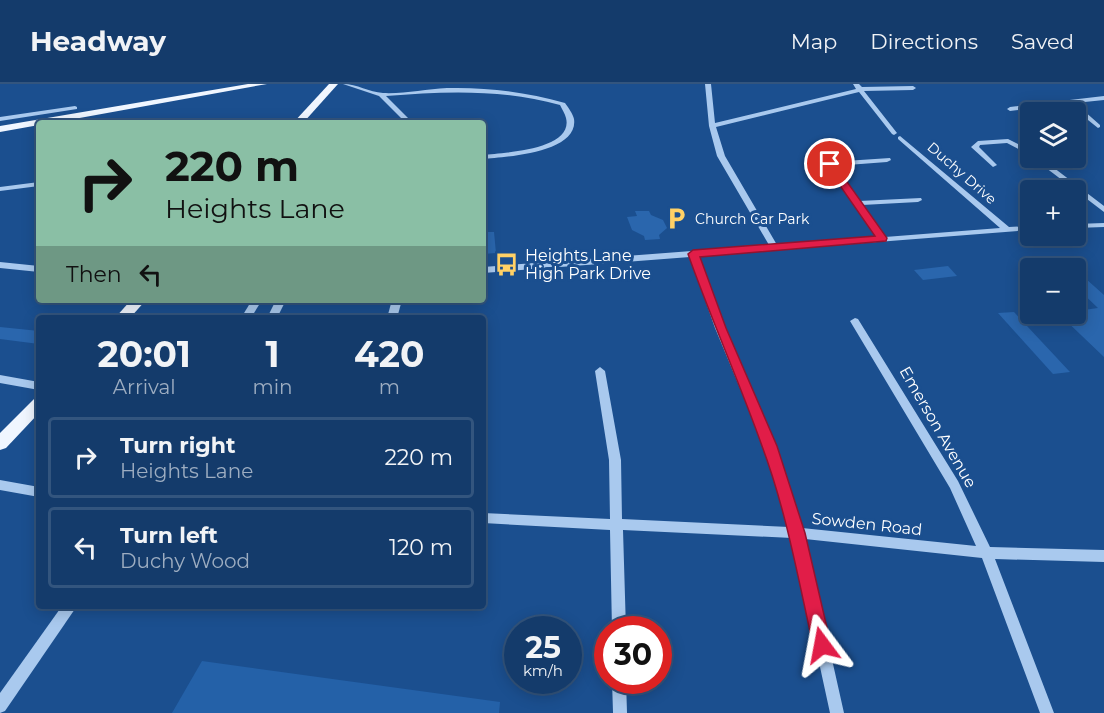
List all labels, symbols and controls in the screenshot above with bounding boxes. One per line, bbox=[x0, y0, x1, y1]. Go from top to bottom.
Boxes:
text: Headway bbox=[30, 24, 166, 58]
text: Map bbox=[791, 29, 837, 54]
text: Directions bbox=[870, 29, 978, 54]
text: Saved bbox=[1011, 29, 1074, 54]
map controls bbox=[1020, 102, 1086, 324]
button: layers bbox=[1020, 102, 1086, 168]
pin bbox=[804, 138, 855, 189]
street label: Duchy Drive bbox=[924, 138, 1000, 208]
text: 220 m bbox=[165, 140, 299, 192]
icon: right bbox=[66, 144, 144, 222]
icon: arrive bbox=[813, 147, 846, 180]
button: + bbox=[1020, 180, 1086, 246]
text: Heights Lane bbox=[165, 192, 345, 225]
parking icon: Church Car Park bbox=[664, 206, 690, 232]
place label: Church Car Park bbox=[695, 210, 810, 228]
place label: Heights Lane High Park Drive bbox=[525, 246, 651, 283]
bus stop icon: Heights Lane High Park Drive bbox=[494, 251, 520, 277]
icon: left bbox=[134, 258, 167, 291]
button: − bbox=[1020, 258, 1086, 324]
text: Then bbox=[66, 261, 122, 288]
text: 20:01 bbox=[97, 332, 191, 376]
text: 1 bbox=[265, 332, 280, 376]
text: 420 bbox=[354, 332, 425, 376]
street label: Emerson Avenue bbox=[896, 363, 980, 491]
text: Arrival bbox=[113, 375, 176, 399]
text: min bbox=[252, 375, 293, 399]
text: m bbox=[379, 375, 400, 399]
text: Turn right bbox=[120, 432, 235, 459]
icon: right bbox=[69, 441, 102, 474]
text: 220 m bbox=[384, 444, 453, 471]
text: Heights Lane bbox=[120, 459, 253, 483]
street label: Sowden Road bbox=[811, 509, 923, 539]
text: Turn left bbox=[120, 522, 218, 549]
icon: left bbox=[69, 531, 102, 564]
text: 120 m bbox=[389, 534, 453, 561]
text: Duchy Wood bbox=[120, 549, 250, 573]
position arrow bbox=[790, 613, 854, 677]
speed limit sign: 30 bbox=[594, 616, 672, 694]
text: 25 bbox=[525, 629, 561, 666]
text: km/h bbox=[523, 661, 563, 680]

